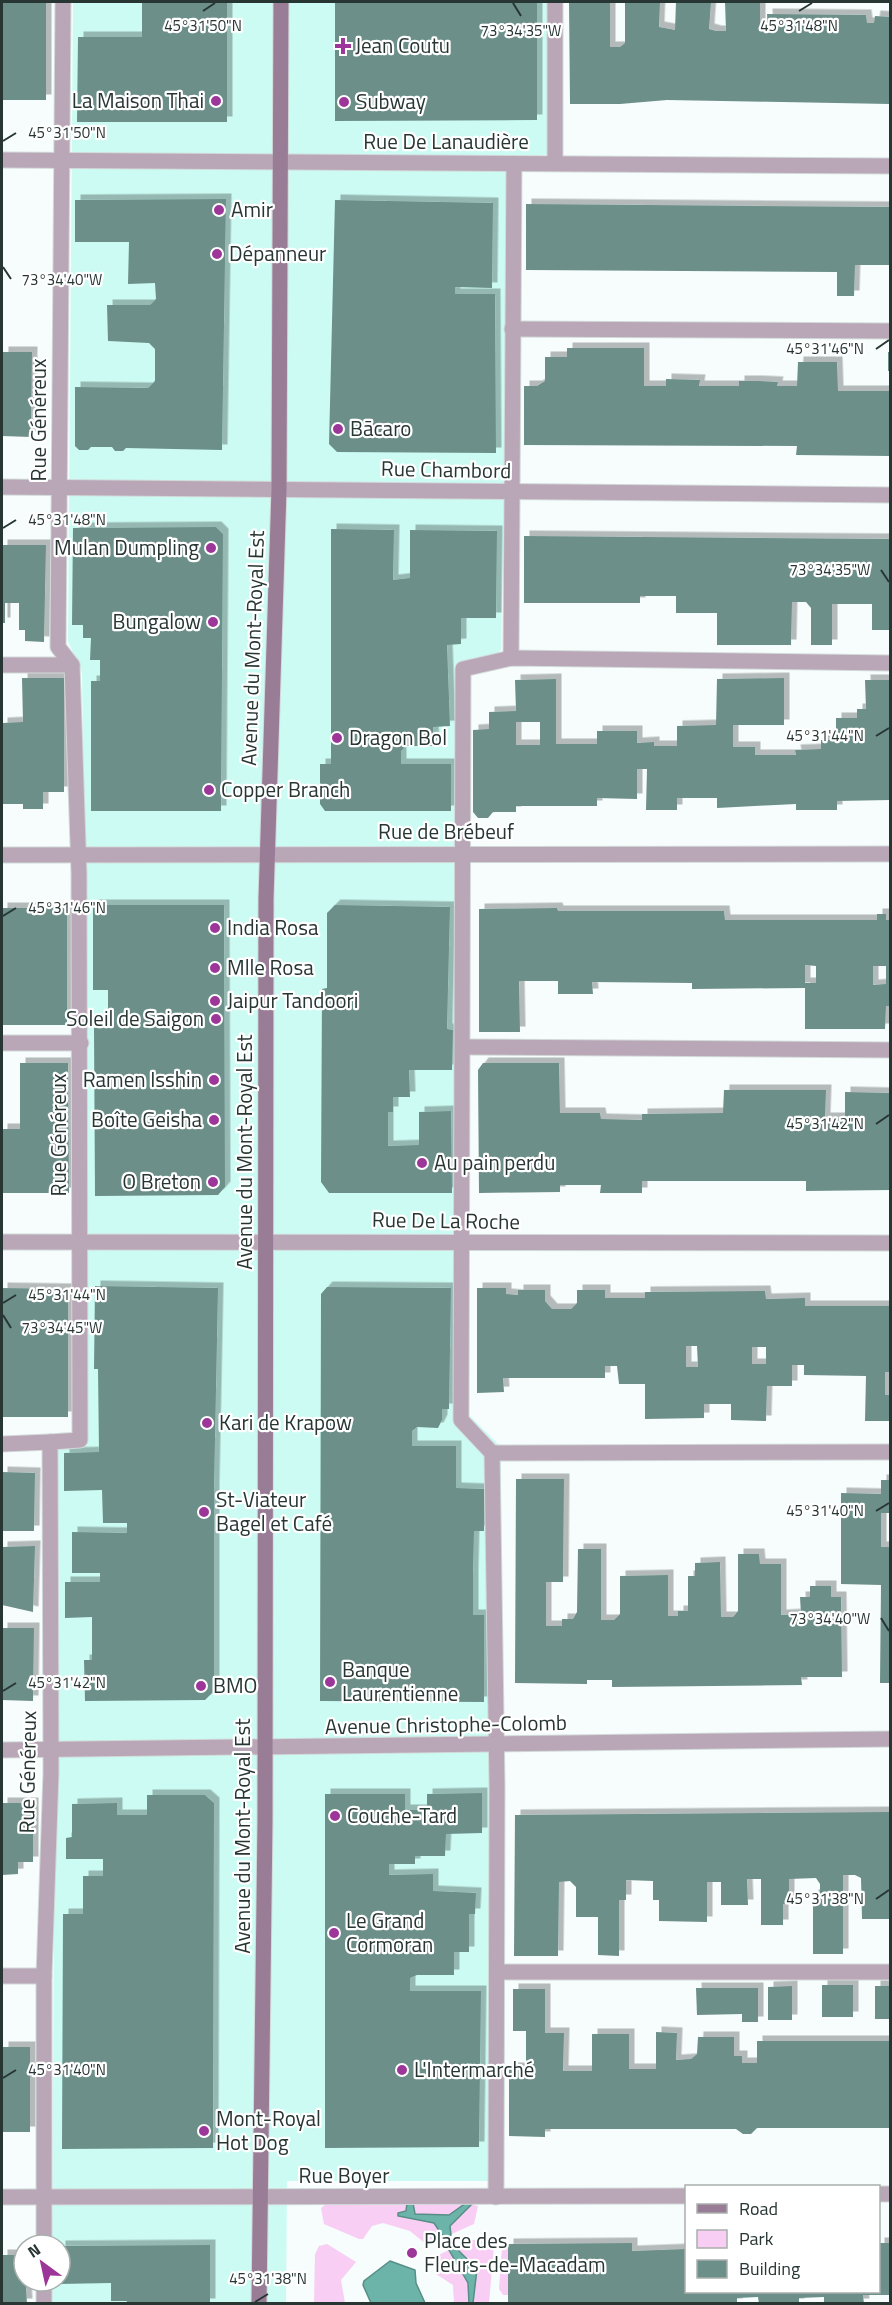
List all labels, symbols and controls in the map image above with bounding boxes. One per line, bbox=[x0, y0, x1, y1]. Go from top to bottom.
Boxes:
text: 45°31'50"N bbox=[164, 14, 242, 37]
text: 45°31'48"N bbox=[760, 14, 838, 37]
text: 73°34'35"W bbox=[481, 19, 561, 42]
place label: Jean Coutu bbox=[355, 29, 450, 61]
marker: Jean Coutu bbox=[336, 39, 350, 53]
place label: La Maison Thai bbox=[72, 84, 204, 116]
place label: Subway bbox=[356, 85, 426, 117]
marker: La Maison Thai bbox=[209, 94, 223, 108]
marker: Subway bbox=[337, 95, 351, 109]
text: 45°31'50"N bbox=[28, 121, 106, 144]
street label: Rue De Lanaudière bbox=[363, 125, 529, 157]
place label: Amir bbox=[231, 193, 273, 225]
marker: Amir bbox=[212, 203, 226, 217]
place label: Dépanneur bbox=[229, 237, 326, 269]
marker: Dépanneur bbox=[210, 247, 224, 261]
text: 73°34'40"W bbox=[22, 268, 102, 291]
text: 45°31'46"N bbox=[786, 337, 864, 360]
street label: Rue Généreux bbox=[22, 358, 54, 481]
place label: Bācaro bbox=[350, 412, 411, 444]
marker: Bācaro bbox=[331, 422, 345, 436]
street label: Rue Chambord bbox=[381, 452, 511, 486]
text: 45°31'48"N bbox=[28, 508, 106, 531]
street label: Avenue du Mont-Royal Est bbox=[232, 529, 272, 766]
place label: Mulan Dumpling bbox=[54, 531, 199, 563]
marker: Mulan Dumpling bbox=[204, 541, 218, 555]
text: 73°34'35"W bbox=[790, 558, 870, 581]
place label: Bungalow bbox=[112, 605, 201, 637]
marker: Bungalow bbox=[206, 615, 220, 629]
place label: Dragon Bol bbox=[349, 721, 447, 753]
text: 45°31'44"N bbox=[786, 724, 864, 747]
marker: Dragon Bol bbox=[330, 731, 344, 745]
place label: Copper Branch bbox=[221, 773, 350, 805]
marker: Copper Branch bbox=[202, 783, 216, 797]
street label: Rue de Brébeuf bbox=[378, 815, 514, 847]
text: 45°31'46"N bbox=[28, 896, 106, 919]
place label: India Rosa bbox=[227, 911, 319, 943]
marker: India Rosa bbox=[208, 921, 222, 935]
place label: Mlle Rosa bbox=[227, 951, 314, 983]
marker: Mlle Rosa bbox=[208, 961, 222, 975]
place label: Jaipur Tandoori bbox=[227, 984, 358, 1016]
marker: Jaipur Tandoori bbox=[208, 994, 222, 1008]
place label: Soleil de Saigon bbox=[66, 1002, 204, 1034]
marker: Soleil de Saigon bbox=[209, 1012, 223, 1026]
street label: Avenue du Mont-Royal Est bbox=[228, 1034, 260, 1270]
place label: Ramen Isshin bbox=[83, 1063, 202, 1095]
street label: Rue Généreux bbox=[42, 1073, 74, 1196]
marker: Ramen Isshin bbox=[207, 1073, 221, 1087]
place label: Boîte Geisha bbox=[91, 1103, 202, 1135]
text: 45°31'42"N bbox=[786, 1112, 864, 1135]
marker: Boîte Geisha bbox=[207, 1113, 221, 1127]
place label: Au pain perdu bbox=[434, 1146, 555, 1178]
marker: Au pain perdu bbox=[415, 1156, 429, 1170]
place label: O Breton bbox=[122, 1165, 201, 1197]
marker: O Breton bbox=[206, 1175, 220, 1189]
street label: Rue De La Roche bbox=[372, 1203, 520, 1237]
text: 45°31'44"N bbox=[28, 1283, 106, 1306]
text: 73°34'45"W bbox=[22, 1316, 102, 1339]
place label: Kari de Krapow bbox=[219, 1406, 352, 1438]
marker: Kari de Krapow bbox=[200, 1416, 214, 1430]
place label: St-Viateur Bagel et Café bbox=[216, 1483, 332, 1539]
text: 45°31'40"N bbox=[786, 1499, 864, 1522]
marker: St-Viateur Bagel et Café bbox=[197, 1505, 211, 1519]
text: 73°34'40"W bbox=[790, 1607, 870, 1630]
place label: Banque Laurentienne bbox=[342, 1653, 458, 1709]
place label: BMO bbox=[213, 1669, 257, 1701]
text: 45°31'42"N bbox=[28, 1671, 106, 1694]
marker: Banque Laurentienne bbox=[323, 1675, 337, 1689]
marker: BMO bbox=[194, 1679, 208, 1693]
street label: Avenue Christophe-Colomb bbox=[325, 1706, 567, 1742]
street label: Rue Généreux bbox=[10, 1710, 44, 1834]
street label: Avenue du Mont-Royal Est bbox=[226, 1718, 258, 1954]
place label: Couche-Tard bbox=[347, 1799, 457, 1831]
marker: Couche-Tard bbox=[328, 1809, 342, 1823]
text: 45°31'38"N bbox=[786, 1887, 864, 1910]
place label: Le Grand Cormoran bbox=[346, 1904, 433, 1960]
marker: Le Grand Cormoran bbox=[327, 1926, 341, 1940]
place label: L'Intermarché bbox=[414, 2053, 534, 2085]
text: 45°31'40"N bbox=[28, 2058, 106, 2081]
marker: L'Intermarché bbox=[395, 2063, 409, 2077]
place label: Mont-Royal Hot Dog bbox=[216, 2102, 321, 2158]
marker: Mont-Royal Hot Dog bbox=[197, 2124, 211, 2138]
street label: Rue Boyer bbox=[299, 2159, 389, 2191]
legend bbox=[685, 2185, 880, 2293]
text: Road bbox=[739, 2195, 778, 2222]
place label: Place des Fleurs-de-Macadam bbox=[424, 2224, 606, 2280]
text: Park bbox=[739, 2225, 774, 2252]
north arrow bbox=[12, 2233, 72, 2293]
text: N bbox=[23, 2237, 45, 2264]
marker: Place des Fleurs-de-Macadam bbox=[405, 2246, 419, 2260]
text: Building bbox=[739, 2255, 800, 2282]
text: 45°31'38"N bbox=[229, 2267, 307, 2290]

